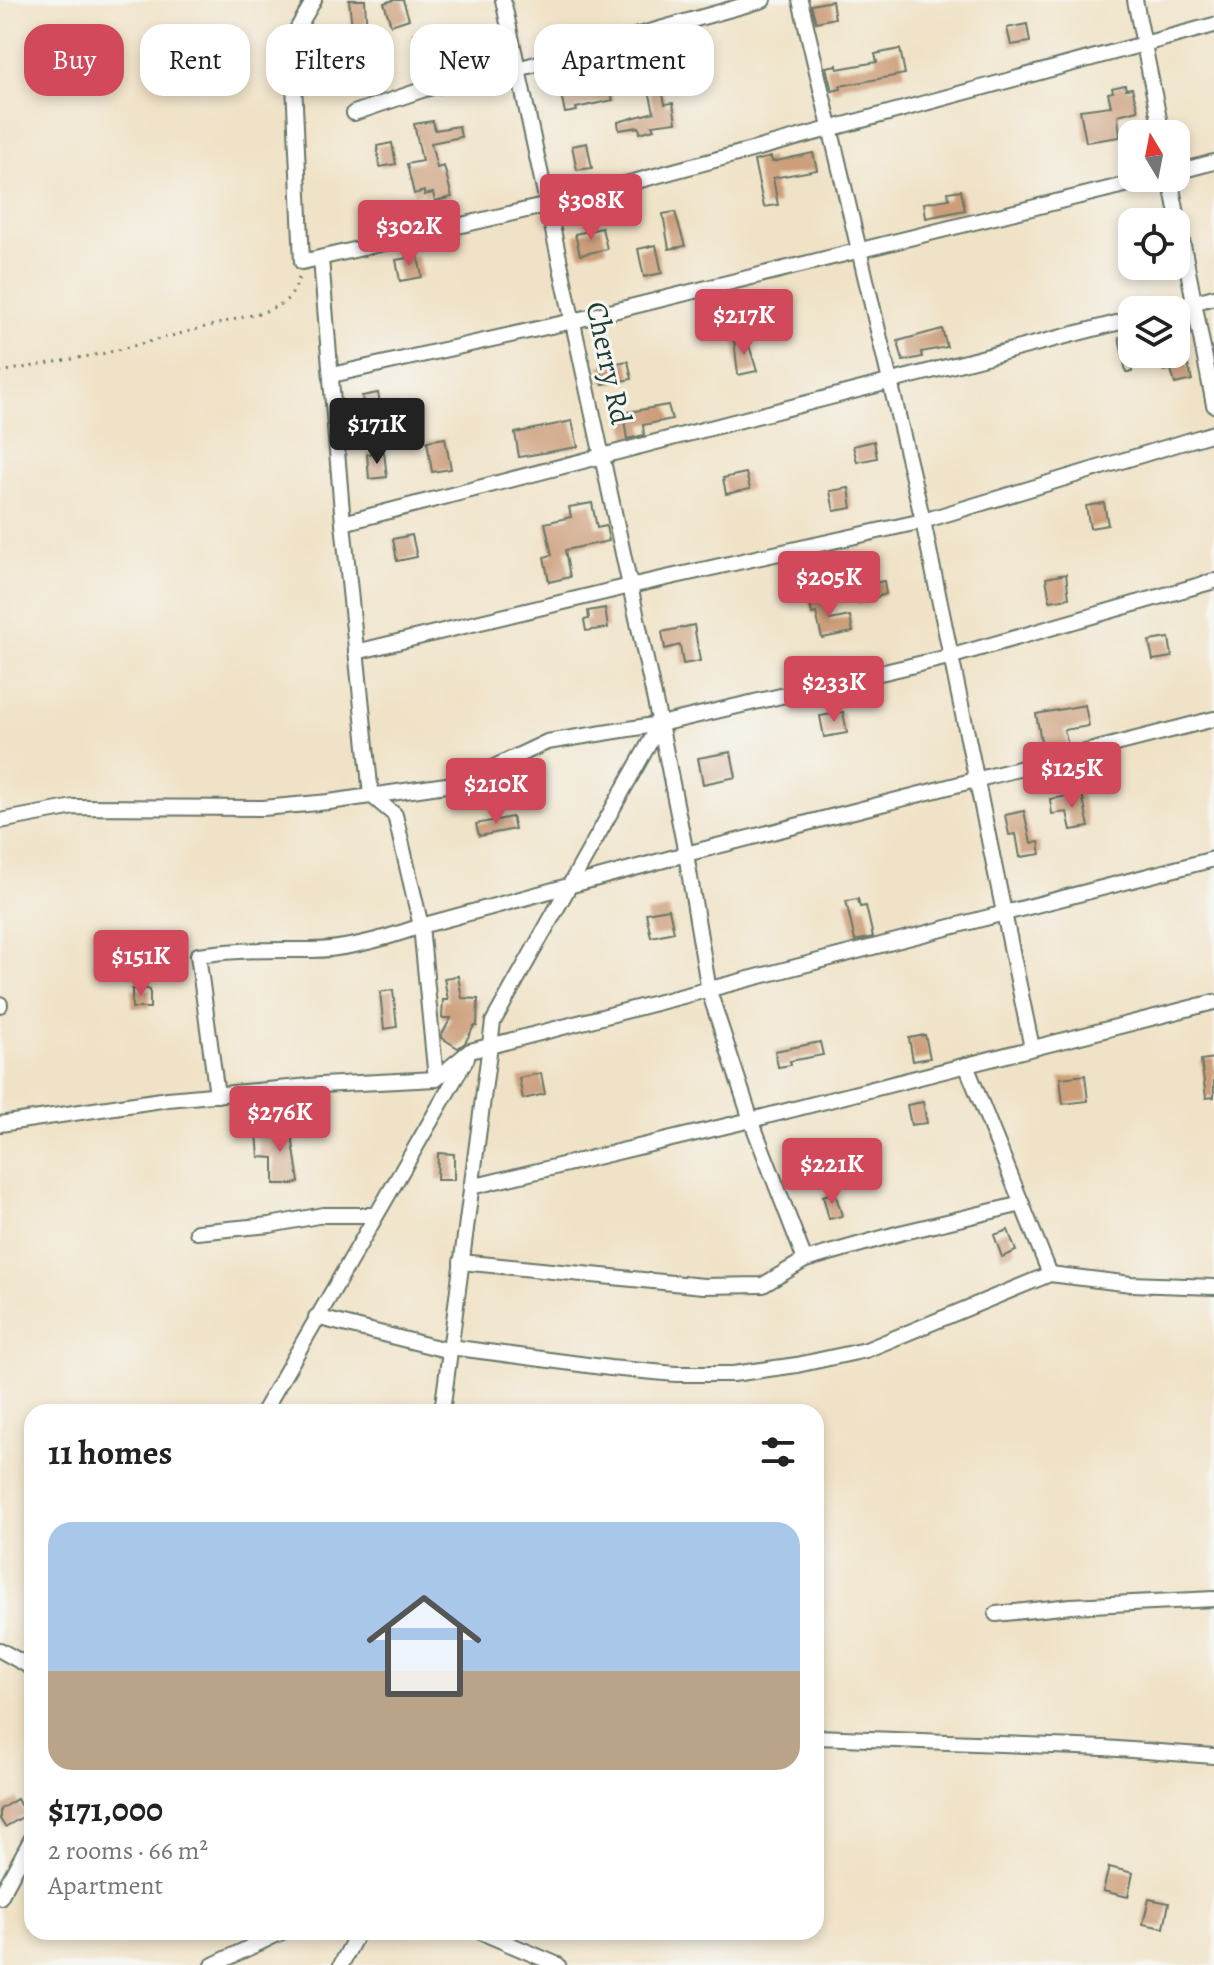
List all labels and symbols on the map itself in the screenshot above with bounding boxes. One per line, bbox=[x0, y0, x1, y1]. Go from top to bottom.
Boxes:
north arrow bbox=[1118, 120, 1190, 192]
pin: $308K bbox=[535, 174, 647, 242]
pin: $302K bbox=[353, 200, 465, 268]
pin: $217K bbox=[688, 289, 800, 357]
street label: Cherry Rd bbox=[576, 298, 642, 429]
pin: $171K bbox=[321, 398, 433, 466]
pin: $205K bbox=[773, 551, 885, 619]
pin: $233K bbox=[778, 656, 890, 724]
pin: $125K bbox=[1016, 742, 1128, 810]
pin: $210K bbox=[440, 758, 552, 826]
pin: $151K bbox=[85, 930, 197, 998]
pin: $276K bbox=[224, 1086, 336, 1154]
pin: $221K bbox=[776, 1138, 888, 1206]

